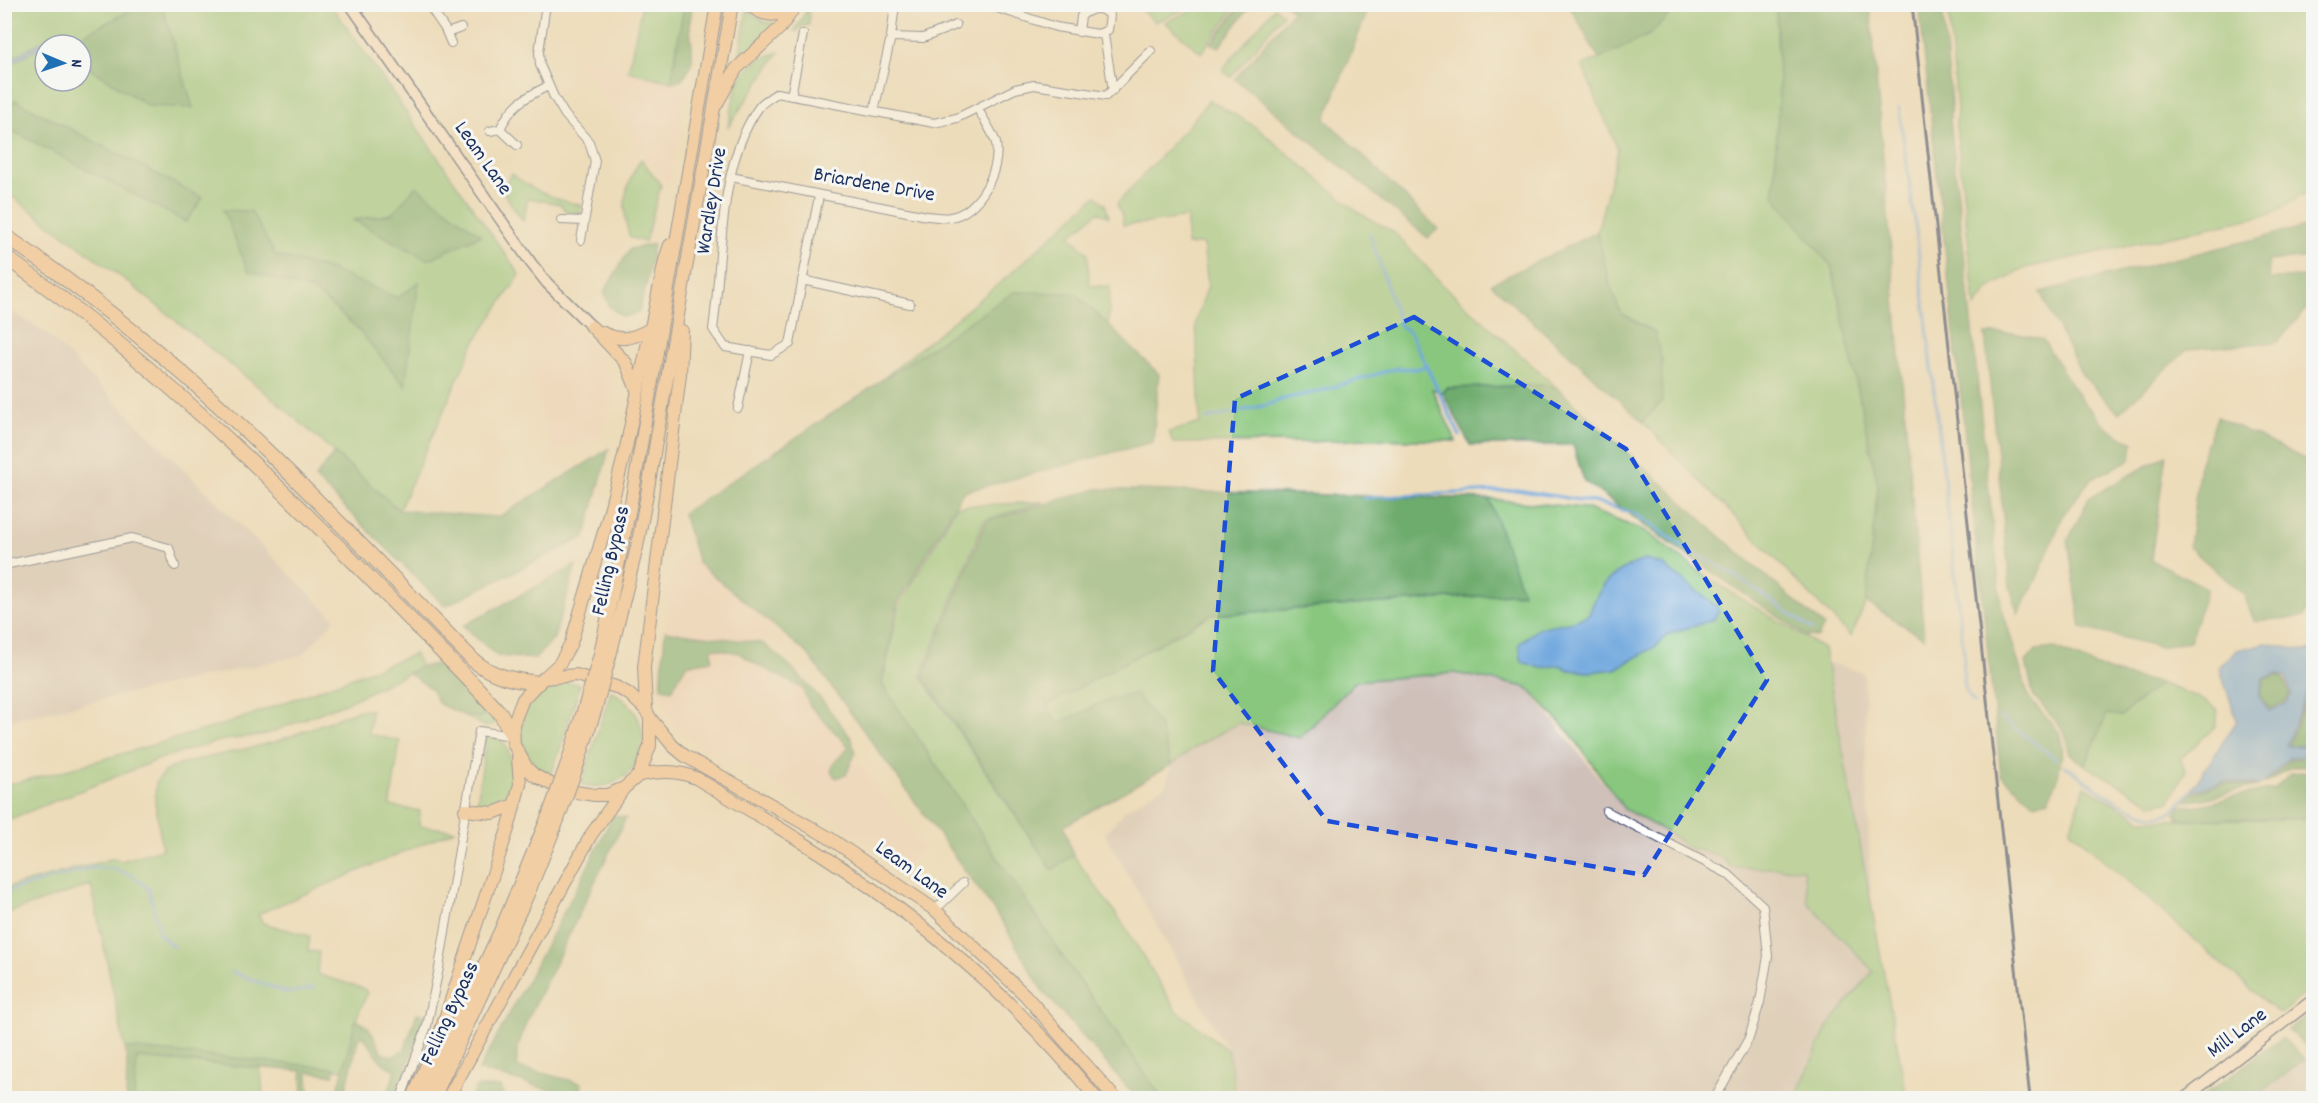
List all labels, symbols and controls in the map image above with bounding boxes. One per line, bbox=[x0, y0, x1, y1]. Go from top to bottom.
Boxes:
north arrow bbox=[33, 33, 93, 93]
text: N bbox=[64, 59, 87, 68]
street label: Leam Lane bbox=[446, 116, 518, 202]
street label: Wardley Drive bbox=[690, 146, 736, 256]
street label: Briardene Drive bbox=[811, 161, 937, 211]
street label: Felling Bypass bbox=[585, 503, 639, 619]
street label: Leam Lane bbox=[868, 834, 954, 908]
street label: Felling Bypass bbox=[414, 957, 488, 1071]
street label: Mill Lane bbox=[2202, 1001, 2274, 1067]

